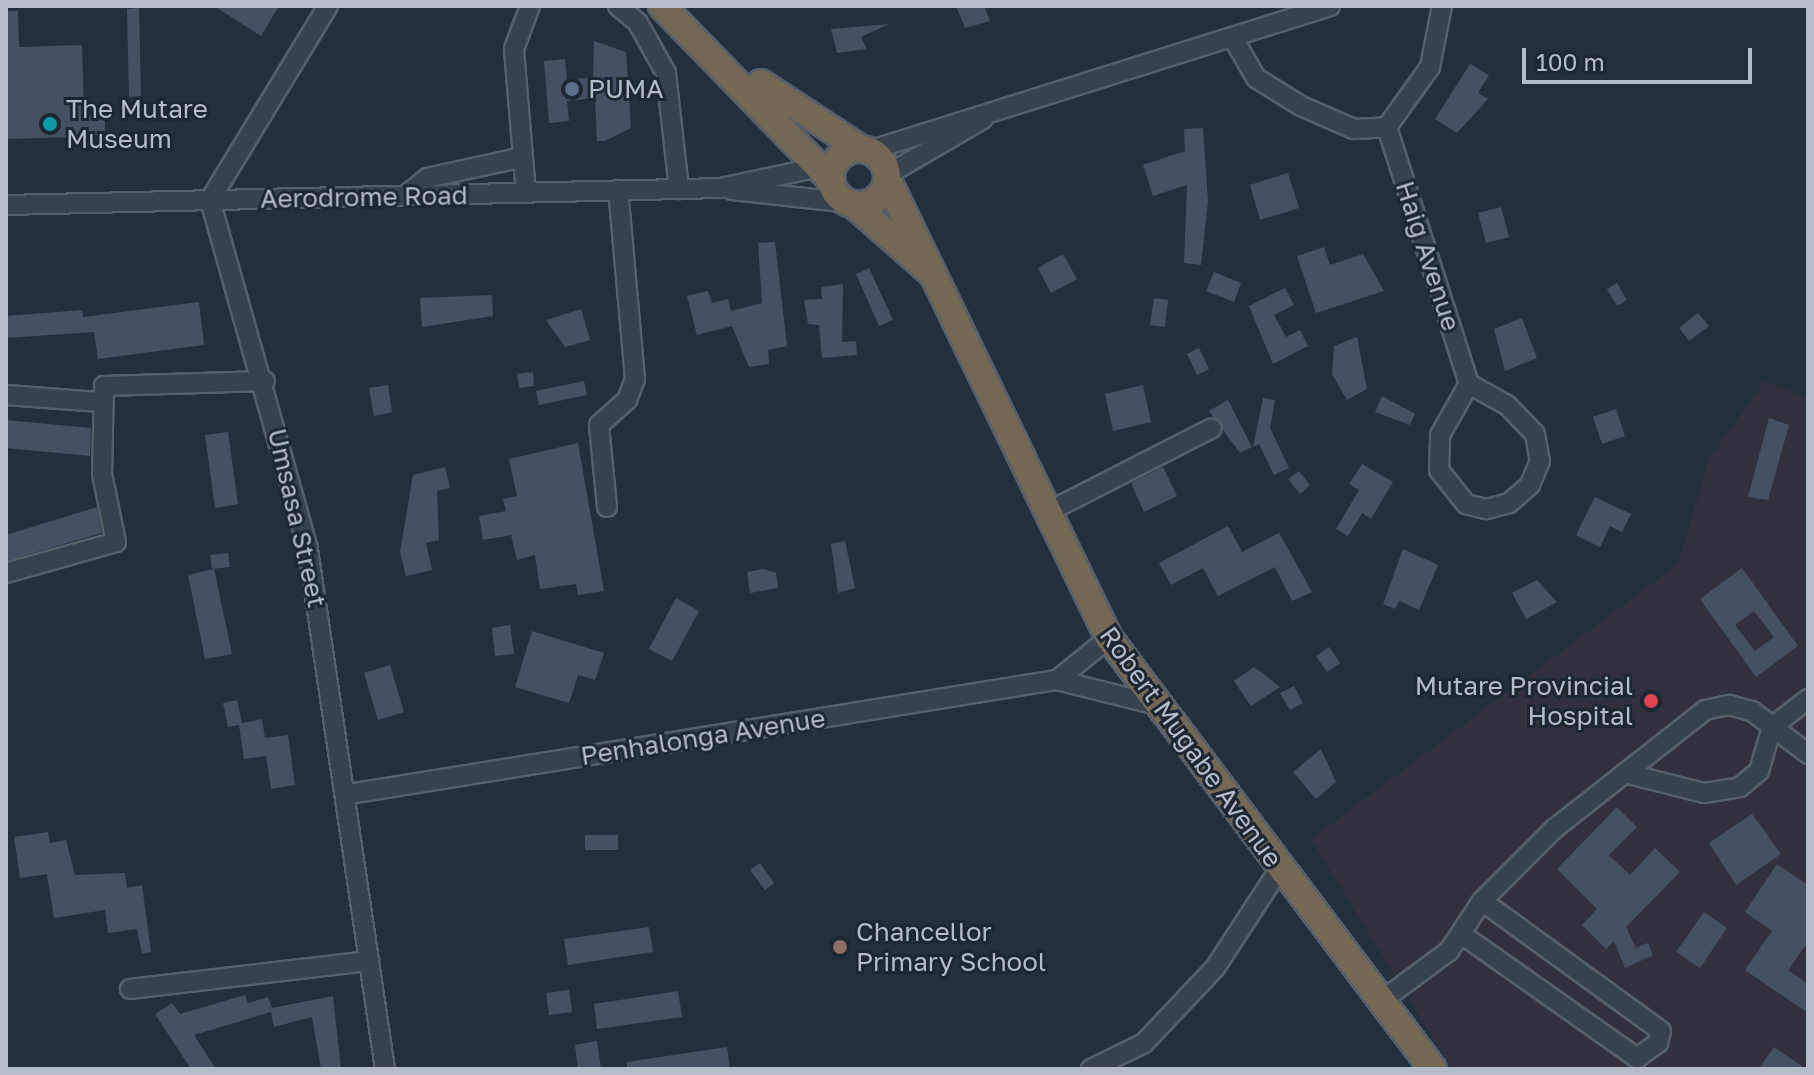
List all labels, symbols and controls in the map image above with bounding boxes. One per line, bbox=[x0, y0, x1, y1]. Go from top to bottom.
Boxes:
scale bar bbox=[1526, 32, 1756, 82]
text: 100 m bbox=[1536, 47, 1605, 76]
place label: PUMA bbox=[588, 73, 664, 105]
marker: PUMA bbox=[563, 80, 581, 98]
place label: The Mutare Museum bbox=[66, 93, 208, 154]
marker: The Mutare Museum bbox=[41, 115, 59, 133]
street label: Haig Avenue bbox=[1389, 177, 1467, 335]
street label: Aerodrome Road bbox=[260, 180, 468, 214]
street label: Umsasa Street bbox=[261, 426, 333, 610]
street label: Robert Mugabe Avenue bbox=[1093, 621, 1289, 873]
place label: Mutare Provincial Hospital bbox=[1415, 670, 1633, 732]
marker: Mutare Provincial Hospital bbox=[1640, 690, 1662, 712]
street label: Penhalonga Avenue bbox=[579, 702, 827, 772]
place label: Chancellor Primary School bbox=[856, 916, 1046, 978]
marker: Chancellor Primary School bbox=[831, 938, 849, 956]

